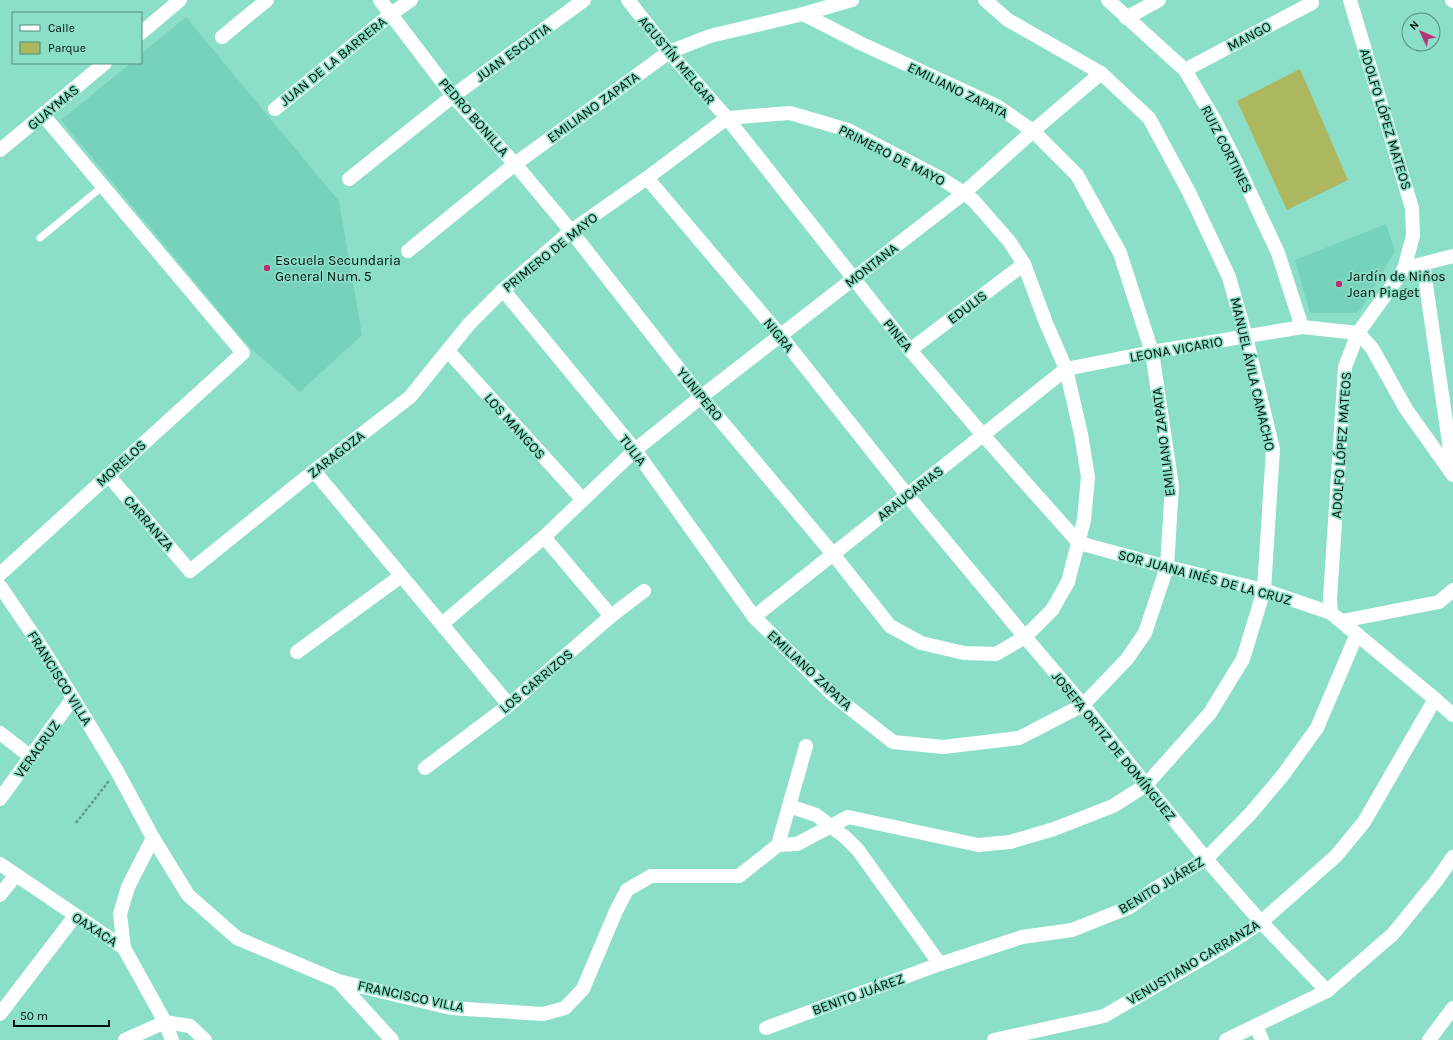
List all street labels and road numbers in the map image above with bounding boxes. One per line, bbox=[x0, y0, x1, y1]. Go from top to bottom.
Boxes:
street label: AGUSTÍN MELGAR bbox=[635, 12, 719, 108]
street label: JUAN DE LA BARRERA bbox=[276, 13, 390, 110]
street label: MANGO bbox=[1224, 18, 1274, 55]
street label: JUAN ESCUTIA bbox=[472, 19, 554, 85]
street label: ADOLFO LÓPEZ MATEOS bbox=[1356, 46, 1415, 192]
street label: EMILIANO ZAPATA bbox=[905, 59, 1011, 122]
street label: EMILIANO ZAPATA bbox=[544, 68, 643, 146]
street label: PEDRO BONILLA bbox=[435, 75, 512, 160]
street label: GUAYMAS bbox=[24, 81, 82, 134]
street label: RUIZ CORTINES bbox=[1197, 102, 1256, 196]
street label: PRIMERO DE MAYO bbox=[836, 121, 948, 190]
street label: PRIMERO DE MAYO bbox=[499, 209, 601, 296]
street label: MONTANA bbox=[841, 239, 901, 291]
street label: EDULIS bbox=[944, 287, 990, 328]
street label: MANUEL ÁVILA CAMACHO bbox=[1227, 295, 1279, 453]
street label: NIGRA bbox=[760, 315, 798, 356]
street label: PINEA bbox=[879, 316, 916, 355]
street label: LEONA VICARIO bbox=[1128, 333, 1224, 366]
street label: YUNIPERO bbox=[673, 364, 726, 424]
street label: ADOLFO LÓPEZ MATEOS bbox=[1328, 371, 1355, 519]
street label: EMILIANO ZAPATA bbox=[1148, 387, 1179, 497]
street label: LOS MANGOS bbox=[480, 390, 549, 463]
street label: ZARAGOZA bbox=[305, 427, 368, 482]
street label: TULIA bbox=[615, 431, 650, 469]
street label: MORELOS bbox=[93, 437, 150, 490]
street label: ARAUCARIAS bbox=[874, 462, 947, 525]
street label: CARRANZA bbox=[120, 492, 177, 554]
street label: SOR JUANA INÉS DE LA CRUZ bbox=[1116, 545, 1294, 609]
street label: EMILIANO ZAPATA bbox=[764, 627, 856, 714]
street label: FRANCISCO VILLA bbox=[24, 628, 95, 729]
street label: LOS CARRIZOS bbox=[496, 646, 577, 717]
street label: JOSEFA ORTIZ DE DOMÍNGUEZ bbox=[1048, 667, 1180, 825]
street label: VERACRUZ bbox=[11, 717, 64, 781]
street label: BENITO JUÁREZ bbox=[1115, 852, 1207, 918]
street label: OAXACA bbox=[69, 908, 121, 950]
street label: VENUSTIANO CARRANZA bbox=[1124, 916, 1263, 1009]
street label: BENITO JUÁREZ bbox=[809, 969, 907, 1019]
street label: FRANCISCO VILLA bbox=[356, 977, 466, 1016]

